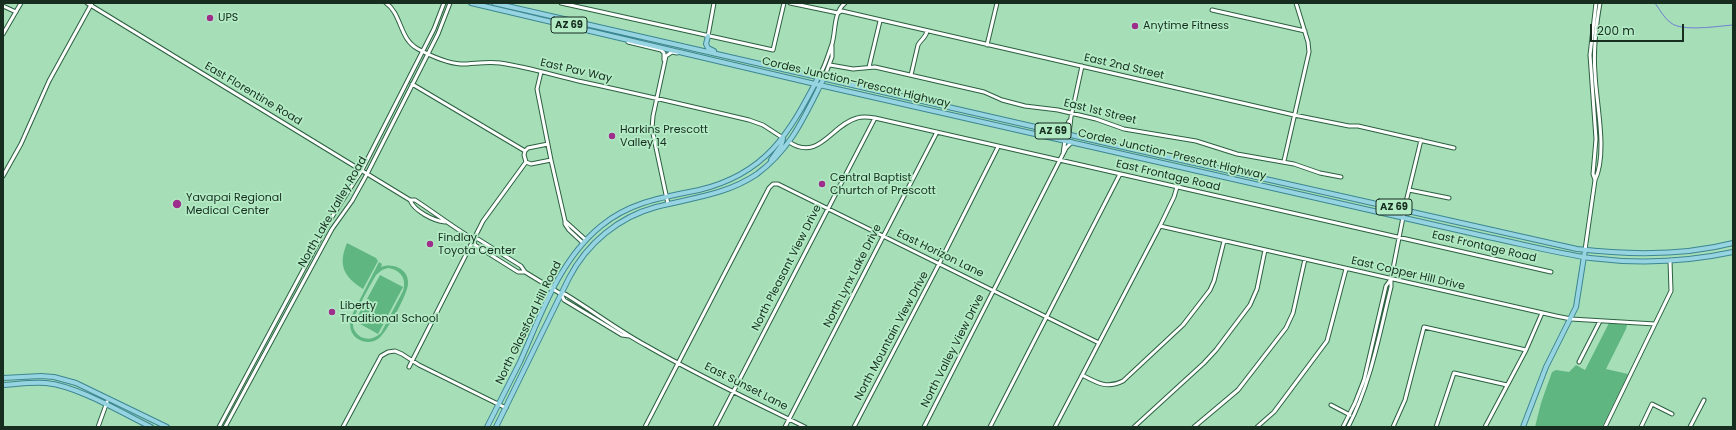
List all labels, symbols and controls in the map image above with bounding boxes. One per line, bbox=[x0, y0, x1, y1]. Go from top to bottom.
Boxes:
place label: UPS bbox=[218, 11, 238, 25]
marker: UPS bbox=[205, 13, 215, 23]
scale bar bbox=[1592, 16, 1686, 42]
road number: AZ 69 bbox=[551, 17, 587, 33]
place label: Anytime Fitness bbox=[1143, 19, 1229, 33]
marker: Anytime Fitness bbox=[1130, 21, 1140, 31]
text: 200 m bbox=[1597, 22, 1635, 39]
street label: East 2nd Street bbox=[1083, 51, 1165, 83]
street label: Cordes Junction–Prescott Highway bbox=[761, 55, 951, 111]
street label: East Pav Way bbox=[539, 56, 613, 86]
street label: East Florentine Road bbox=[202, 60, 304, 128]
street label: East 1st Street bbox=[1062, 97, 1138, 127]
place label: Harkins Prescott Valley 14 bbox=[620, 123, 708, 149]
road number: AZ 69 bbox=[1035, 123, 1071, 139]
street label: Cordes Junction–Prescott Highway bbox=[1077, 127, 1267, 183]
marker: Harkins Prescott Valley 14 bbox=[607, 131, 617, 141]
street label: North Lake Valley Road bbox=[296, 154, 370, 270]
street label: East Frontage Road bbox=[1115, 158, 1221, 194]
place label: Central Baptist Churtch of Prescott bbox=[830, 171, 936, 197]
marker: Central Baptist Churtch of Prescott bbox=[817, 179, 827, 189]
place label: Yavapai Regional Medical Center bbox=[186, 191, 282, 217]
marker: Yavapai Regional Medical Center bbox=[171, 198, 183, 210]
road number: AZ 69 bbox=[1376, 199, 1412, 215]
street label: North Pleasant View Drive bbox=[749, 203, 825, 333]
street label: North Lynx Lake Drive bbox=[821, 222, 885, 330]
street label: East Horizon Lane bbox=[894, 227, 986, 281]
street label: East Frontage Road bbox=[1431, 229, 1537, 265]
place label: Findlay Toyota Center bbox=[438, 231, 516, 257]
marker: Findlay Toyota Center bbox=[425, 239, 435, 249]
street label: East Copper Hill Drive bbox=[1350, 254, 1466, 294]
street label: North Glassford Hill Road bbox=[493, 259, 565, 387]
street label: North Mountain View Drive bbox=[852, 269, 932, 403]
street label: North Valley View Drive bbox=[919, 292, 987, 410]
place label: Liberty Traditional School bbox=[340, 299, 438, 325]
marker: Liberty Traditional School bbox=[327, 307, 337, 317]
street label: East Sunset Lane bbox=[702, 360, 790, 414]

